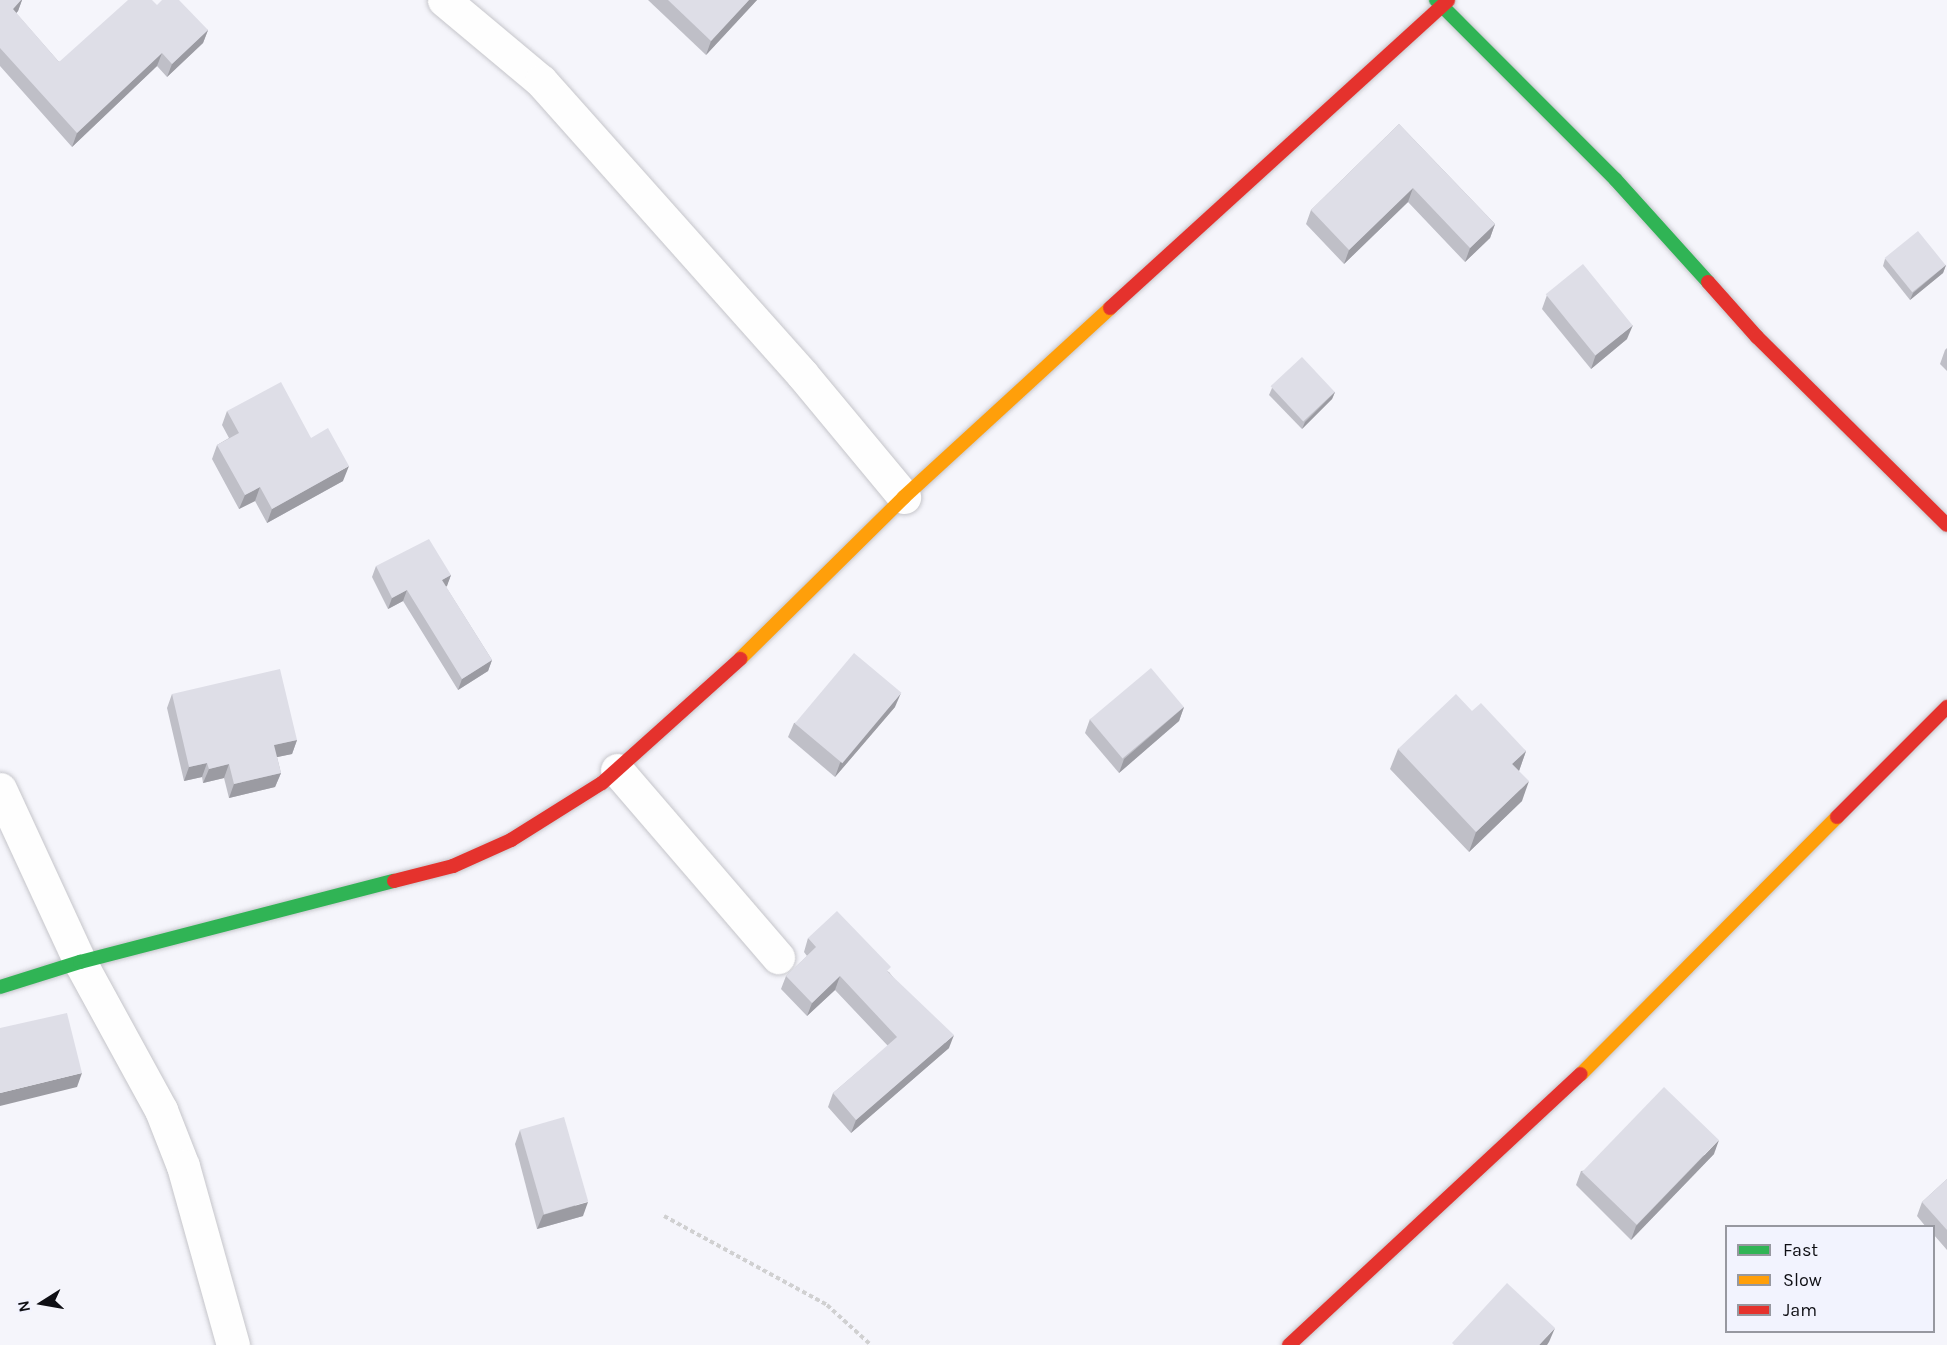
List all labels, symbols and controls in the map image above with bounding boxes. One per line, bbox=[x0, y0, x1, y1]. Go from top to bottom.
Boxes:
legend bbox=[1725, 1225, 1935, 1333]
text: Fast bbox=[1783, 1239, 1818, 1261]
text: Slow bbox=[1783, 1269, 1822, 1291]
north arrow bbox=[12, 1273, 72, 1333]
text: N bbox=[13, 1299, 34, 1314]
text: Jam bbox=[1783, 1299, 1817, 1321]

